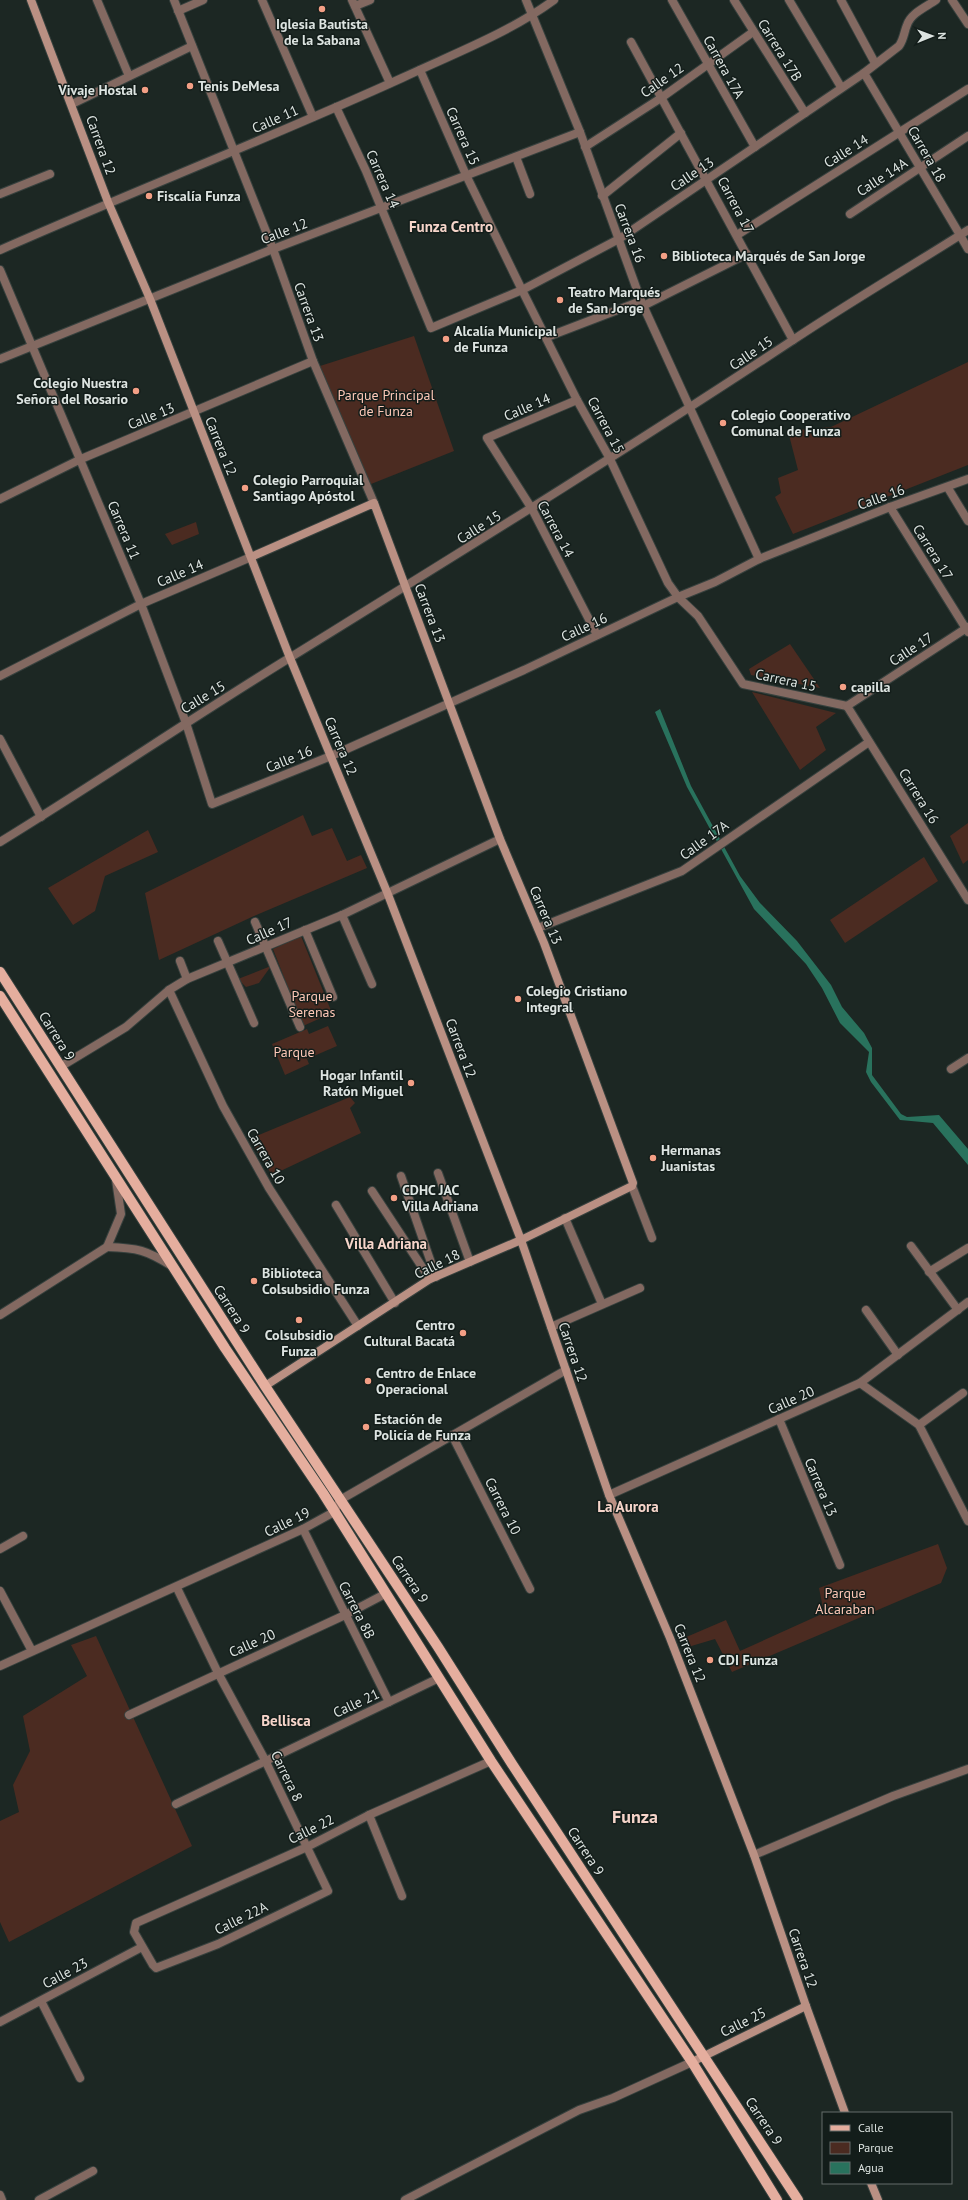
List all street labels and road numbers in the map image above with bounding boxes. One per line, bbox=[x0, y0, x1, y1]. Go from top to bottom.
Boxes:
street label: Carrera 17B bbox=[754, 15, 806, 85]
street label: Carrera 17A bbox=[699, 32, 749, 102]
street label: Calle 12 bbox=[637, 59, 687, 101]
street label: Calle 11 bbox=[249, 101, 301, 137]
street label: Carrera 15 bbox=[442, 104, 484, 168]
street label: Carrera 12 bbox=[82, 113, 120, 177]
street label: Carrera 18 bbox=[904, 123, 950, 185]
street label: Calle 14 bbox=[820, 130, 872, 172]
street label: Carrera 14 bbox=[362, 147, 404, 211]
street label: Calle 13 bbox=[667, 153, 717, 195]
street label: Calle 14A bbox=[853, 153, 912, 200]
street label: Carrera 17 bbox=[713, 173, 759, 237]
street label: Carrera 16 bbox=[610, 201, 650, 265]
street label: Calle 12 bbox=[258, 214, 310, 248]
street label: Carrera 13 bbox=[290, 280, 328, 344]
street label: Calle 15 bbox=[726, 332, 776, 374]
street label: Calle 14 bbox=[501, 389, 553, 425]
street label: Carrera 15 bbox=[583, 393, 629, 457]
street label: Calle 13 bbox=[125, 398, 177, 434]
street label: Carrera 12 bbox=[201, 414, 241, 478]
street label: Calle 16 bbox=[855, 480, 907, 514]
street label: Carrera 14 bbox=[533, 497, 579, 561]
street label: Carrera 11 bbox=[104, 498, 144, 562]
street label: Calle 15 bbox=[453, 506, 505, 548]
street label: Carrera 17 bbox=[909, 521, 957, 583]
street label: Calle 14 bbox=[154, 555, 206, 591]
street label: Carrera 13 bbox=[410, 581, 450, 645]
street label: Calle 16 bbox=[558, 608, 610, 646]
street label: Calle 17 bbox=[886, 628, 936, 670]
street label: Carrera 15 bbox=[754, 665, 818, 695]
street label: Calle 15 bbox=[177, 677, 229, 717]
street label: Carrera 12 bbox=[321, 714, 361, 778]
street label: Calle 16 bbox=[263, 741, 315, 777]
street label: Carrera 16 bbox=[895, 765, 943, 827]
street label: Calle 17A bbox=[676, 816, 733, 864]
street label: Carrera 13 bbox=[526, 883, 566, 947]
street label: Calle 17 bbox=[243, 913, 295, 949]
street label: Carrera 9 bbox=[35, 1008, 79, 1064]
street label: Carrera 12 bbox=[441, 1016, 481, 1080]
street label: Carrera 10 bbox=[243, 1125, 289, 1188]
street label: Calle 18 bbox=[411, 1245, 463, 1283]
street label: Carrera 9 bbox=[210, 1281, 254, 1337]
street label: Carrera 12 bbox=[554, 1320, 592, 1384]
street label: Calle 20 bbox=[765, 1382, 817, 1418]
street label: Carrera 13 bbox=[801, 1455, 841, 1519]
street label: Carrera 10 bbox=[481, 1474, 525, 1538]
street label: Calle 19 bbox=[261, 1503, 313, 1541]
street label: Carrera 9 bbox=[387, 1551, 433, 1607]
street label: Carrera 8B bbox=[335, 1578, 379, 1642]
street label: Carrera 12 bbox=[670, 1621, 710, 1685]
street label: Calle 20 bbox=[226, 1625, 278, 1661]
street label: Calle 21 bbox=[330, 1684, 382, 1722]
street label: Carrera 8 bbox=[267, 1748, 307, 1804]
street label: Calle 22 bbox=[285, 1810, 337, 1848]
street label: Carrera 9 bbox=[564, 1823, 608, 1879]
street label: Calle 22A bbox=[211, 1897, 271, 1939]
street label: Carrera 12 bbox=[784, 1926, 822, 1990]
street label: Calle 23 bbox=[39, 1954, 91, 1992]
street label: Calle 25 bbox=[717, 2003, 769, 2041]
street label: Carrera 9 bbox=[741, 2093, 787, 2149]

